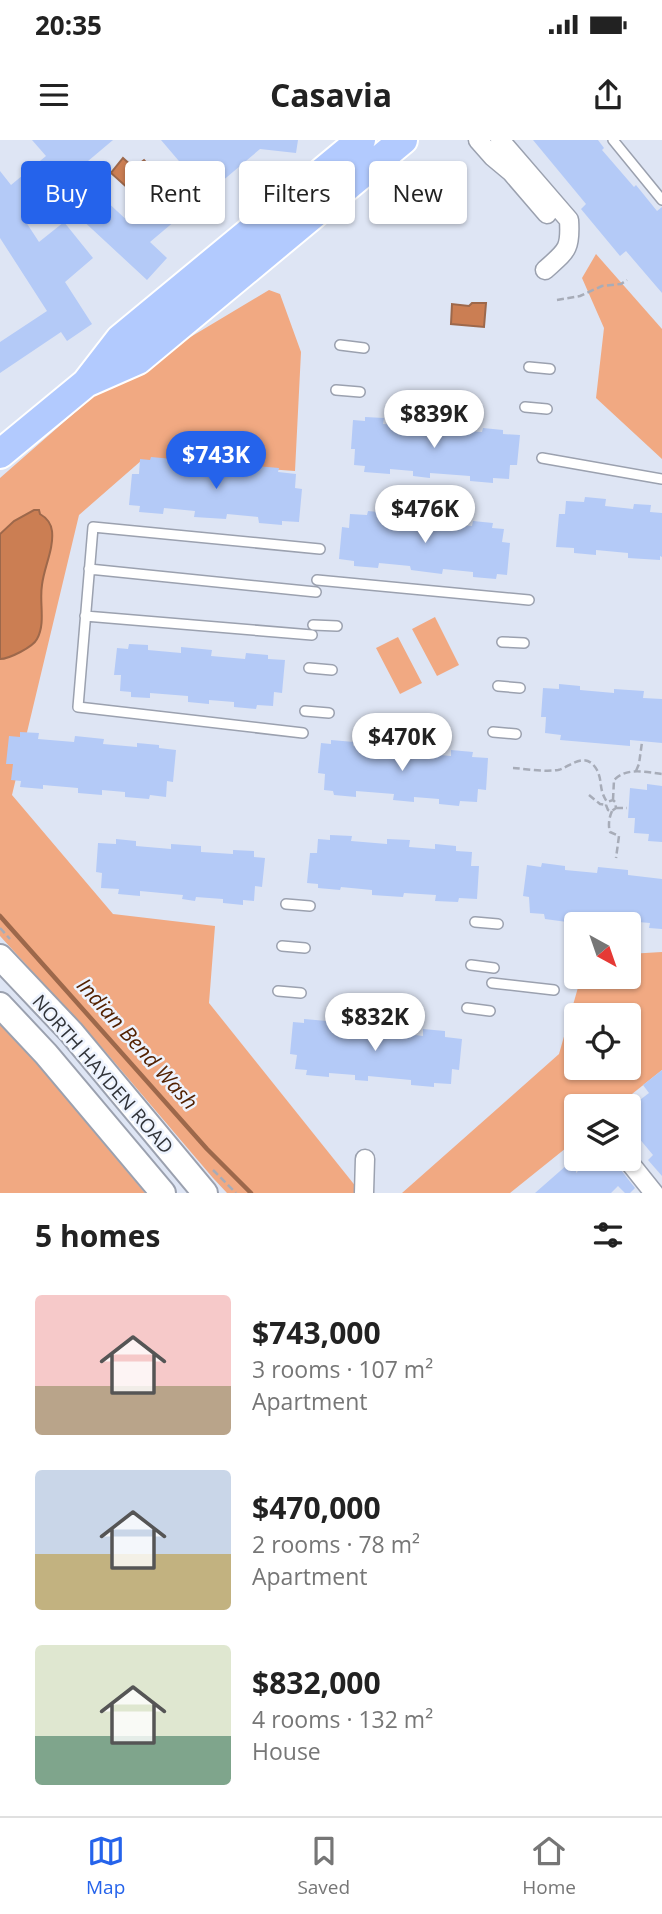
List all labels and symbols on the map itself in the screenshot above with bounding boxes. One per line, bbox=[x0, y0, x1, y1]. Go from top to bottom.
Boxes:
pin: $839K bbox=[385, 390, 483, 450]
pin: $743K bbox=[167, 432, 265, 491]
pin: $476K bbox=[376, 486, 474, 545]
pin: $470K bbox=[353, 714, 451, 773]
north arrow bbox=[564, 912, 640, 989]
water label: Indian Bend Wash bbox=[71, 971, 204, 1115]
street label: NORTH HAYDEN ROAD bbox=[27, 989, 179, 1159]
pin: $832K bbox=[326, 993, 424, 1053]

